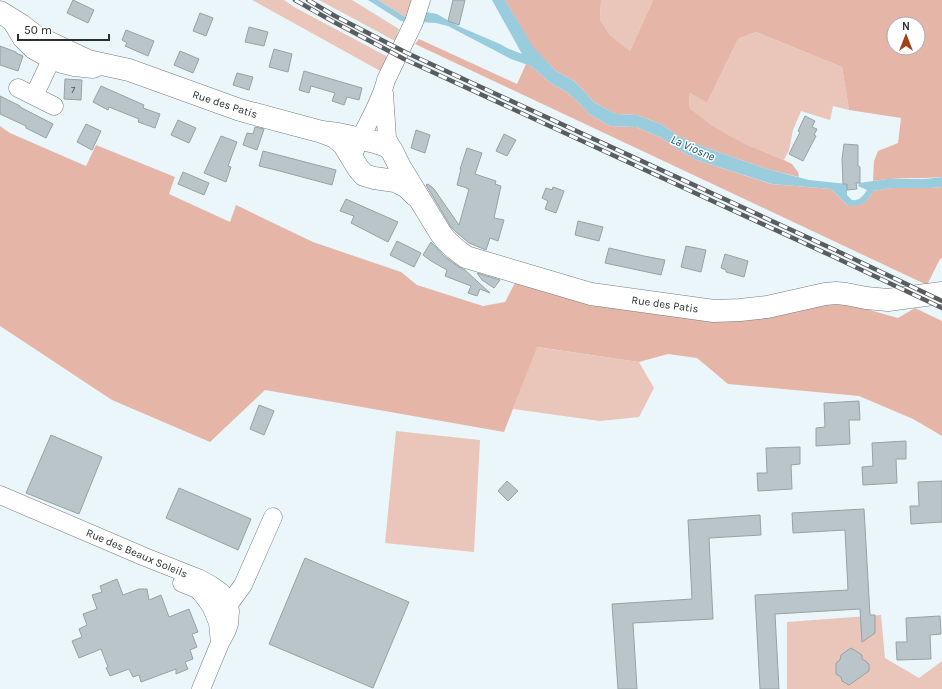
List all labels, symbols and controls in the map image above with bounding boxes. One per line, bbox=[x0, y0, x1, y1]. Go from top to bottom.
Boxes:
scale bar bbox=[18, 16, 109, 42]
north arrow bbox=[886, 16, 926, 56]
text: N bbox=[902, 20, 910, 33]
text: 50 m bbox=[24, 23, 52, 37]
house number: 7 bbox=[71, 85, 76, 95]
street label: Rue des Patis bbox=[191, 88, 259, 121]
water label: La Viosne bbox=[669, 132, 718, 164]
street label: Rue des Patis bbox=[631, 293, 699, 316]
street label: Rue des Beaux Soleils bbox=[84, 526, 190, 581]

